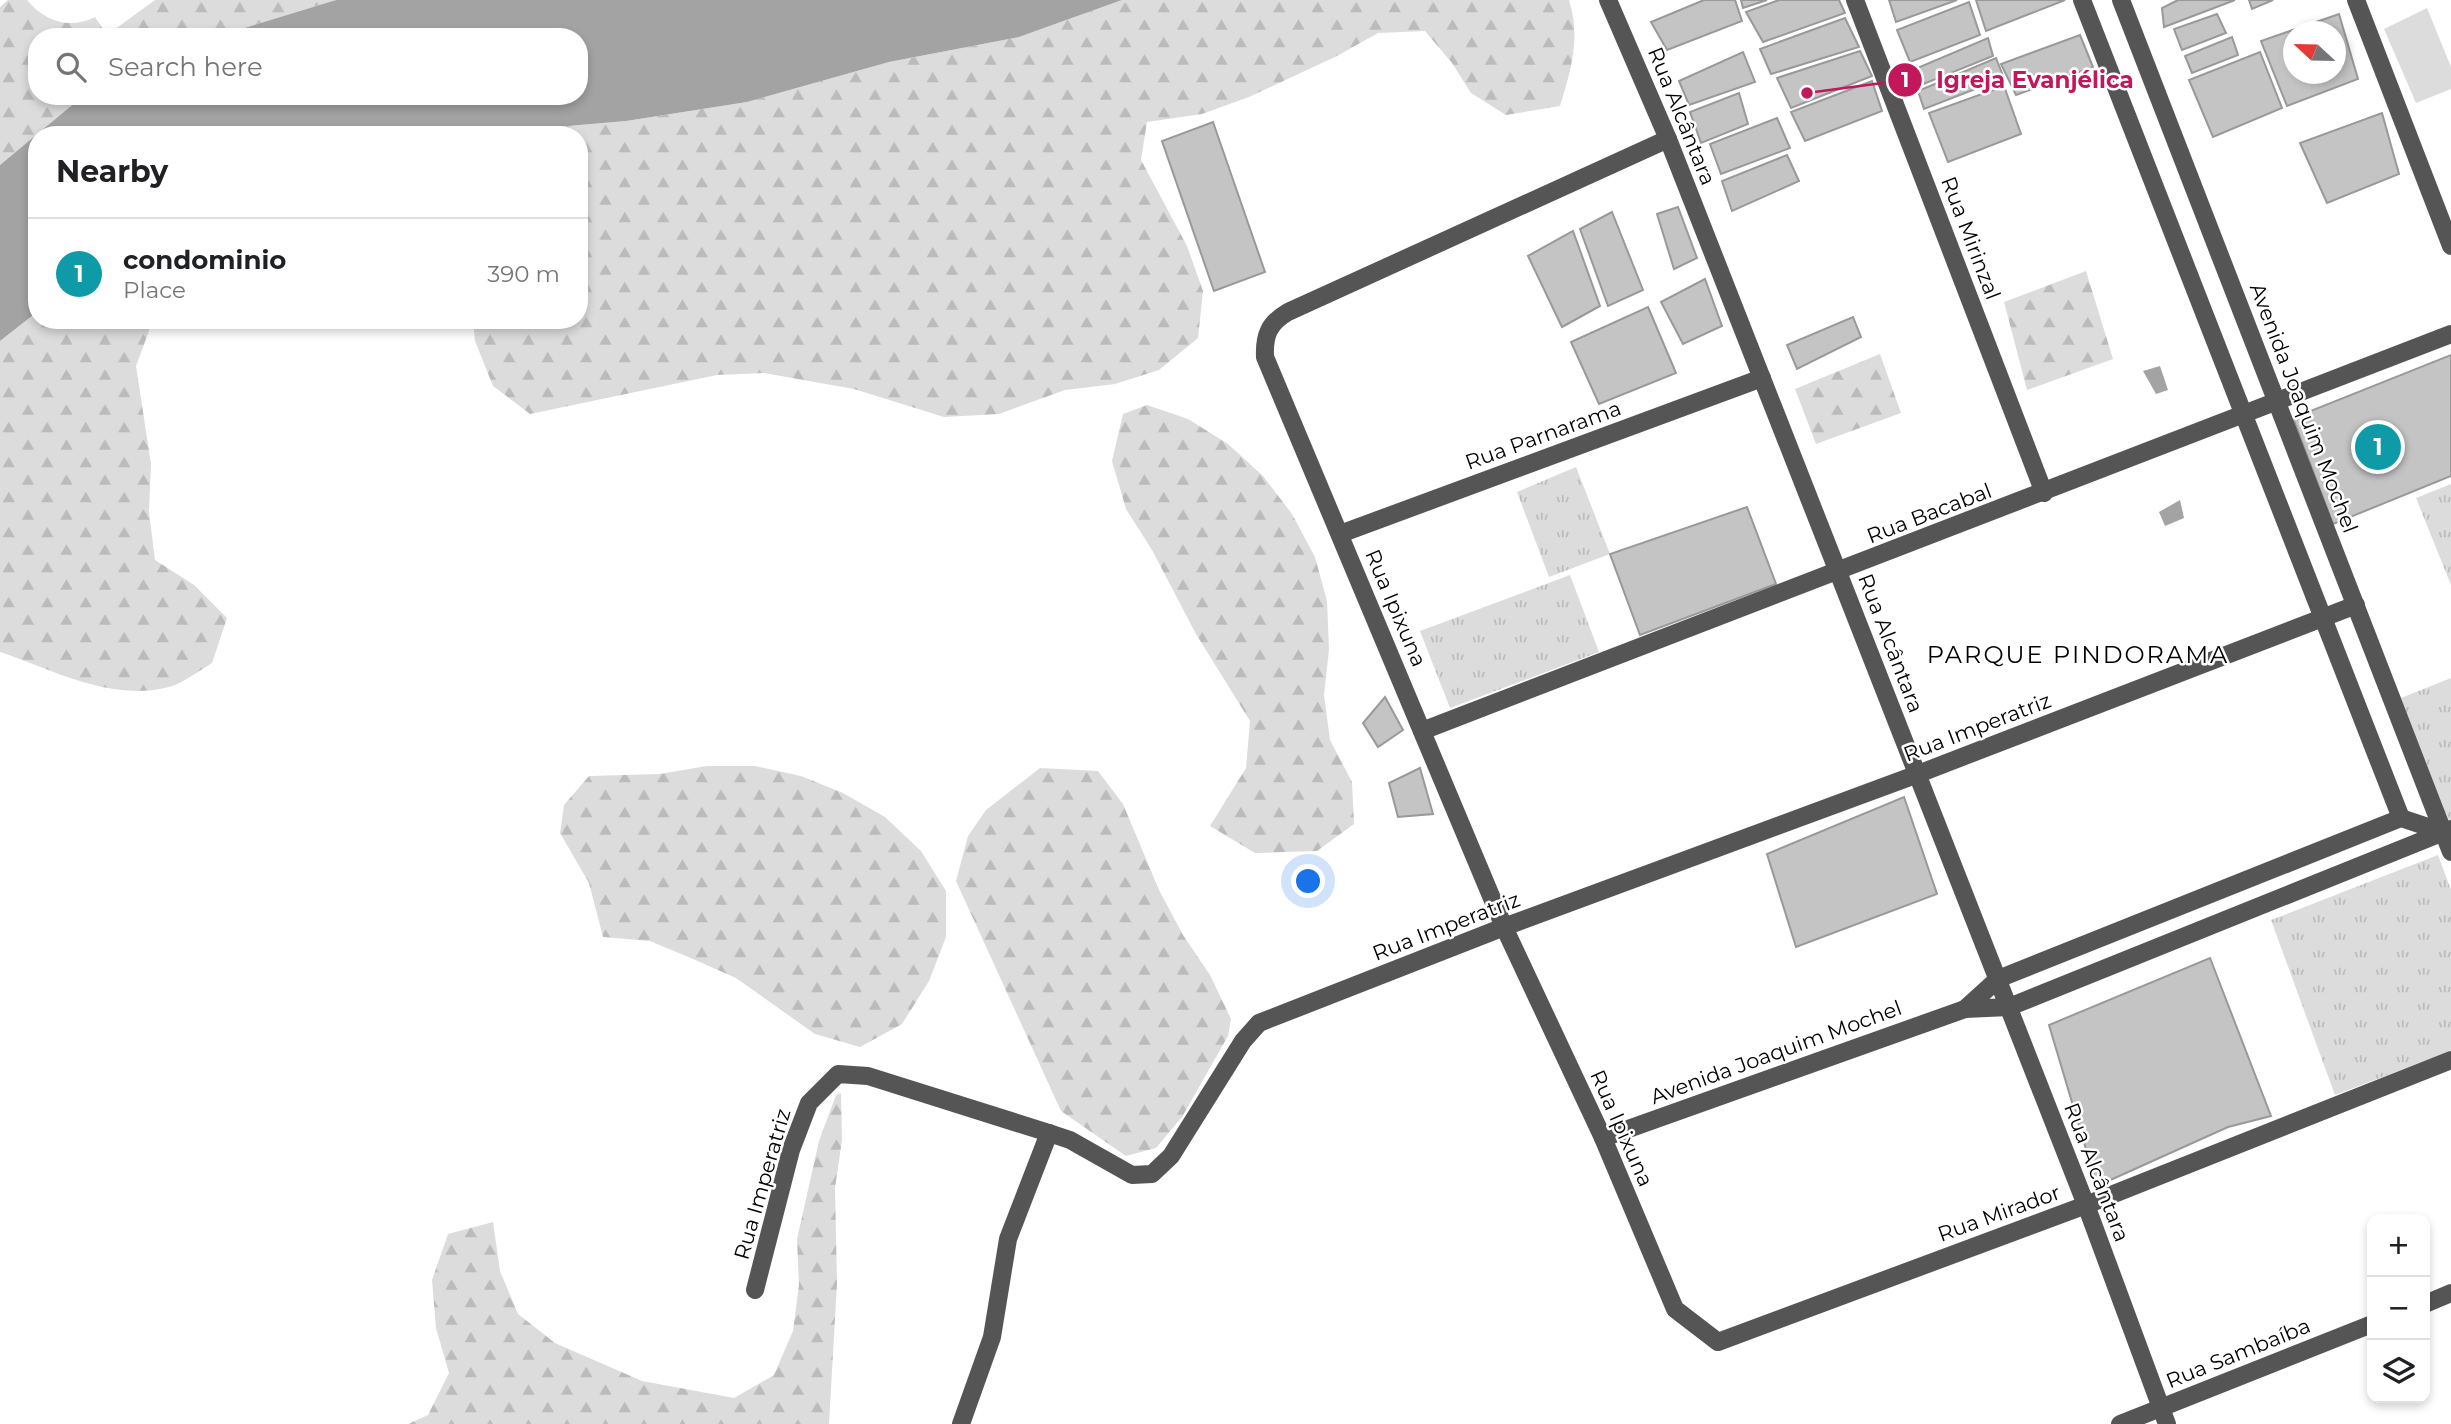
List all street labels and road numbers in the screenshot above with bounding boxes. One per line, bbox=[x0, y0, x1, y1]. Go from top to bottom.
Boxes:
street label: Rua Alcântara bbox=[1643, 43, 1721, 189]
street label: Rua Mirinzal bbox=[1936, 173, 2006, 303]
street label: Avenida Joaquim Mochel bbox=[2245, 280, 2363, 536]
street label: Rua Parnarama bbox=[1462, 395, 1624, 475]
street label: Rua Bacabal bbox=[1863, 478, 1995, 548]
street label: Rua Ipixuna bbox=[1360, 546, 1432, 670]
street label: Rua Alcântara bbox=[1853, 570, 1929, 716]
street label: Rua Imperatriz bbox=[1900, 687, 2054, 767]
street label: Rua Imperatriz bbox=[1369, 886, 1523, 966]
street label: Avenida Joaquim Mochel bbox=[1647, 995, 1905, 1109]
street label: Rua Ipixuna bbox=[1585, 1066, 1659, 1190]
street label: Rua Alcântara bbox=[2059, 1099, 2135, 1245]
street label: Rua Imperatriz bbox=[729, 1106, 795, 1262]
street label: Rua Mirador bbox=[1934, 1179, 2064, 1247]
street label: Rua Sambaíba bbox=[2162, 1313, 2314, 1393]

